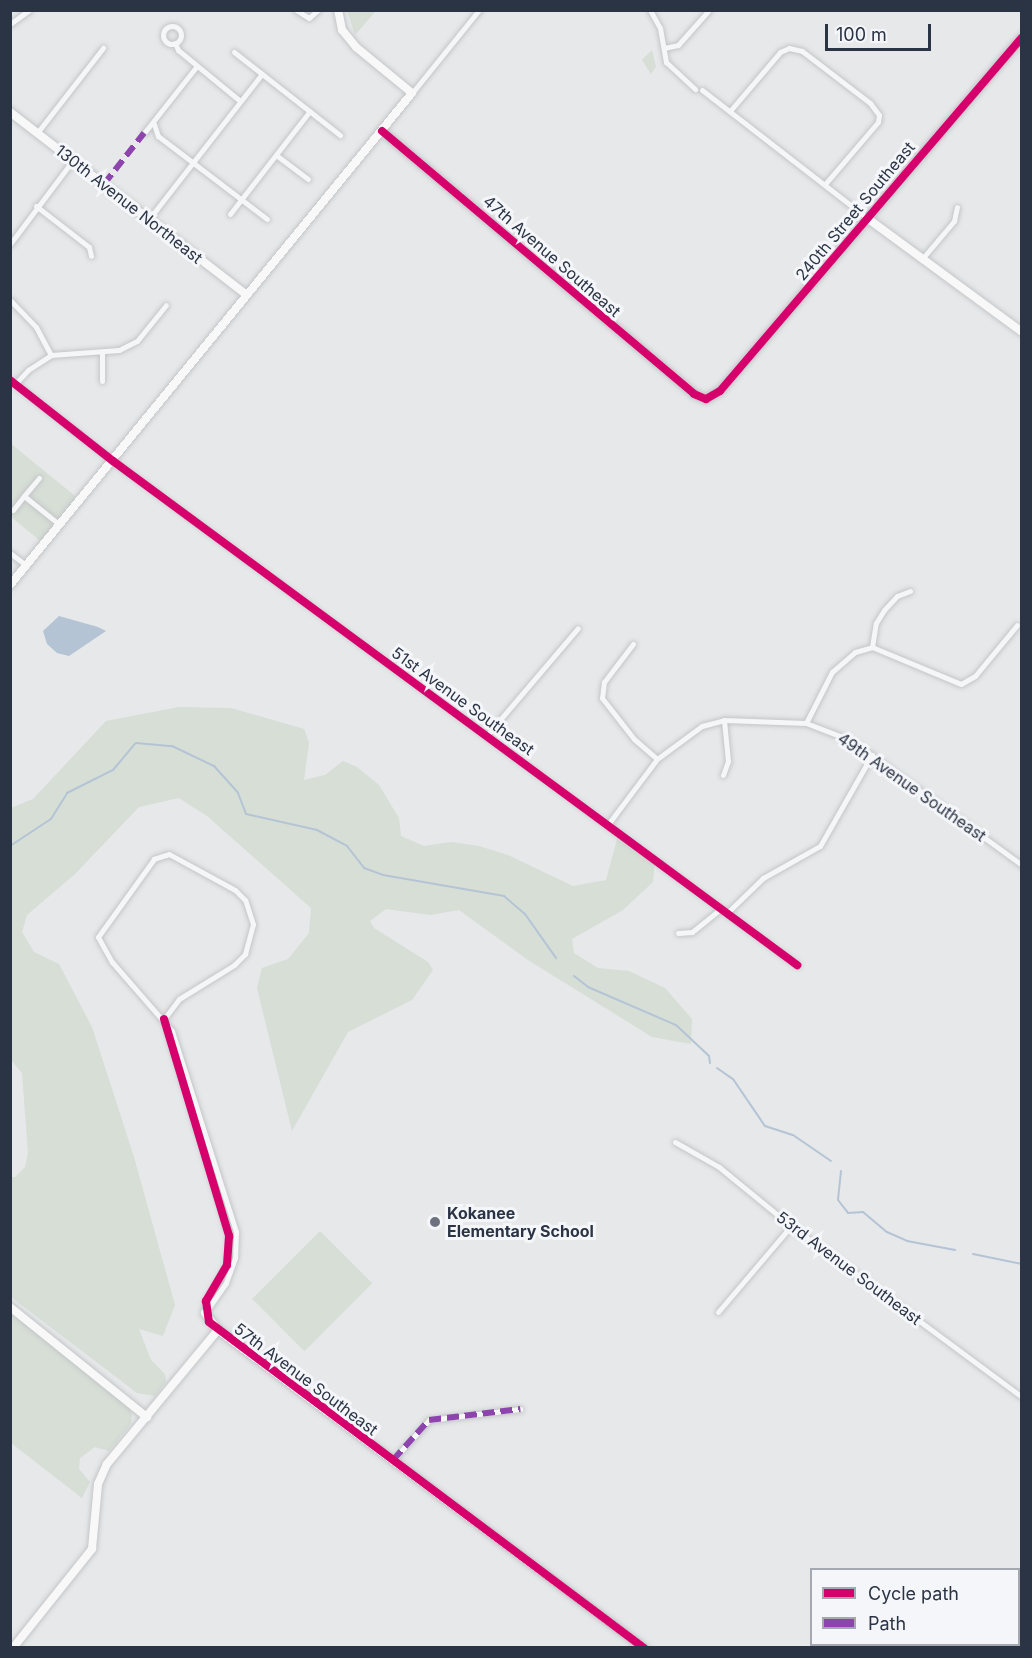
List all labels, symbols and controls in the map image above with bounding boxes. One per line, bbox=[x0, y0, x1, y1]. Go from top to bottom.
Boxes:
scale bar bbox=[828, 12, 934, 50]
text: 100 m bbox=[836, 24, 887, 45]
street label: 240th Street Southeast bbox=[791, 138, 919, 284]
street label: 130th Avenue Northeast bbox=[52, 141, 206, 267]
street label: 47th Avenue Southeast bbox=[479, 191, 625, 321]
street label: 51st Avenue Southeast bbox=[388, 643, 538, 759]
street label: 49th Avenue Southeast bbox=[834, 729, 990, 845]
place label: Kokanee Elementary School bbox=[447, 1203, 594, 1241]
street label: 53rd Avenue Southeast bbox=[773, 1207, 925, 1329]
marker: Kokanee Elementary School bbox=[428, 1215, 442, 1229]
street label: 57th Avenue Southeast bbox=[230, 1319, 382, 1439]
legend bbox=[810, 1568, 1020, 1646]
text: Cycle path bbox=[868, 1583, 959, 1604]
text: Path bbox=[868, 1613, 906, 1634]

